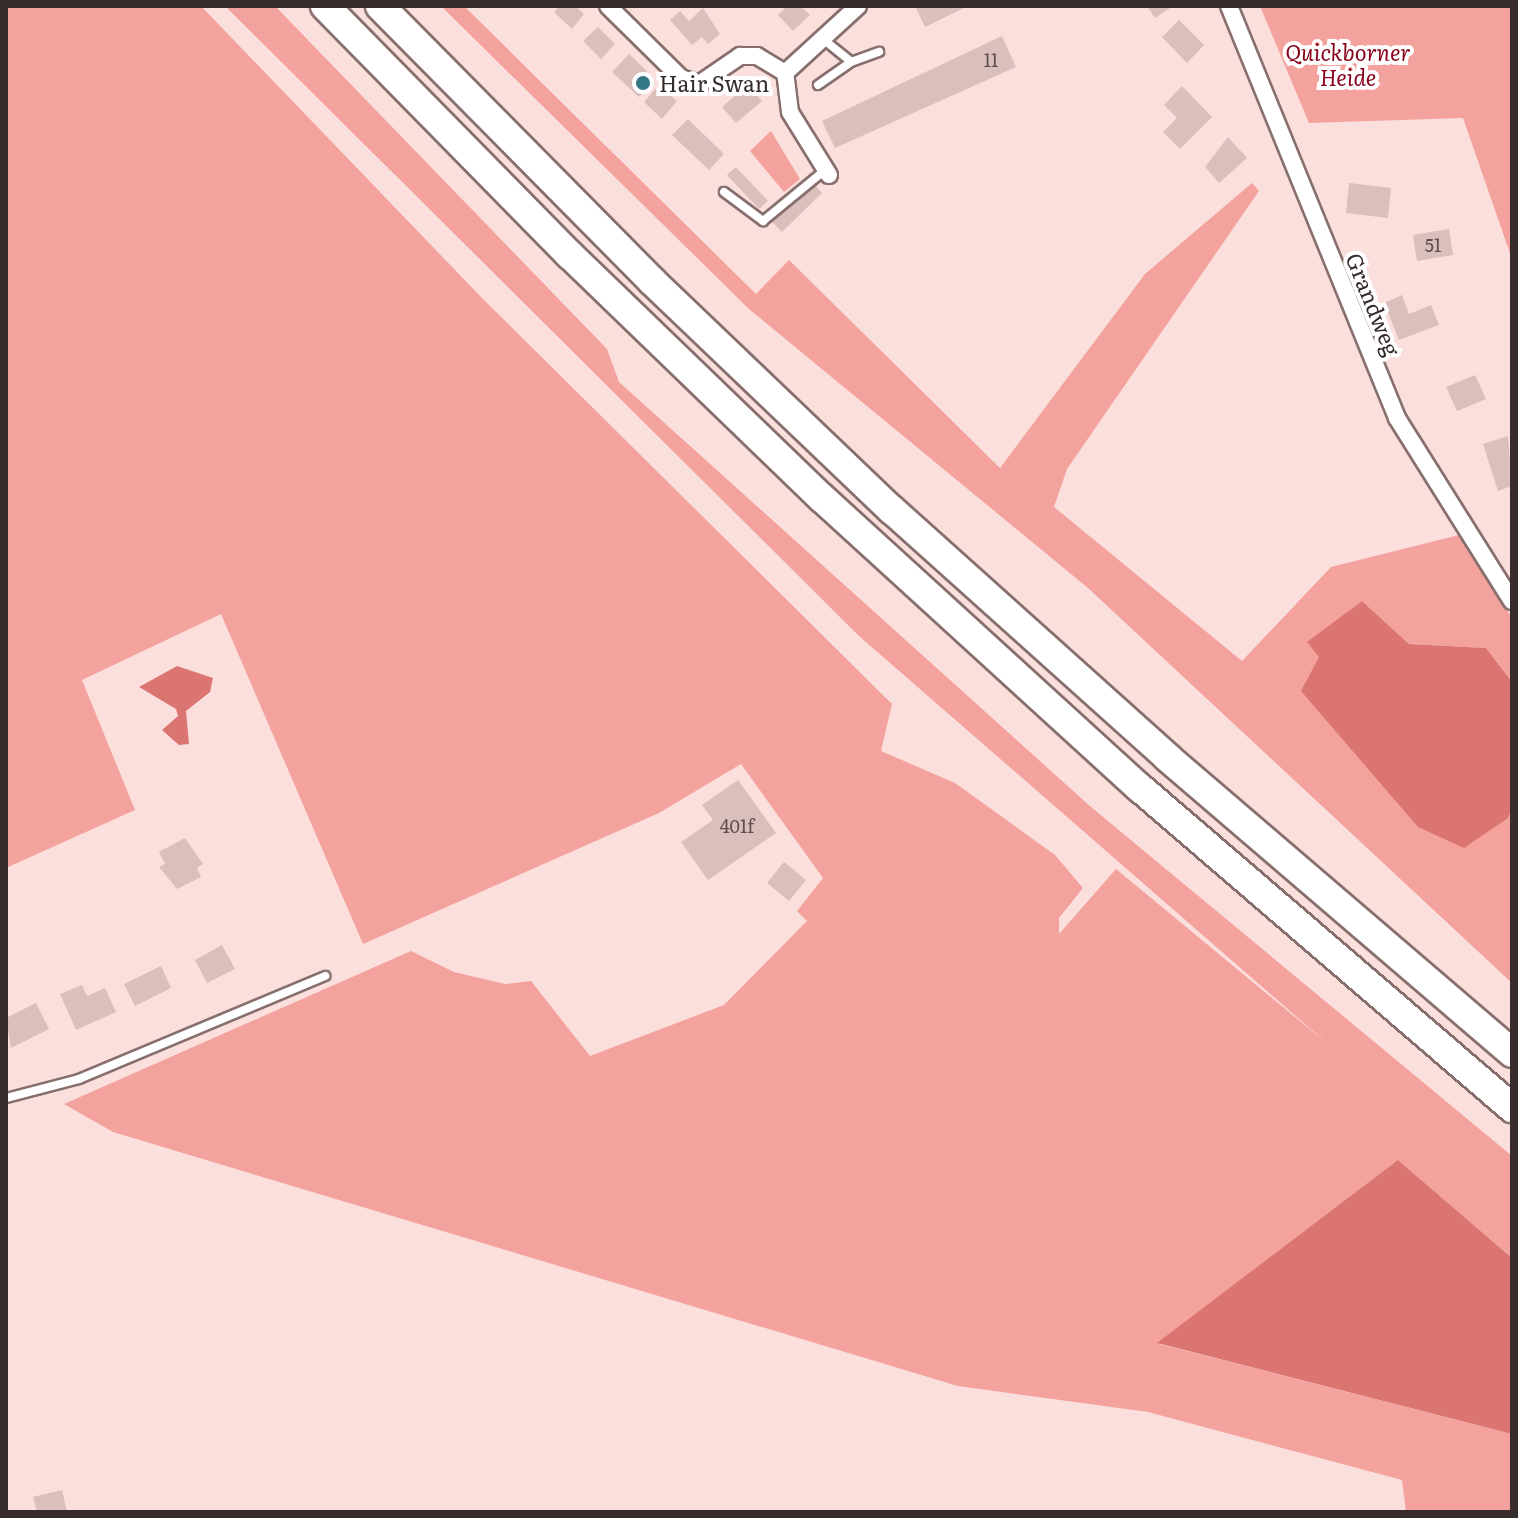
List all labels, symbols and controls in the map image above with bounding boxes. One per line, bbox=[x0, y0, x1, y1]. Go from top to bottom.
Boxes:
park label: Quickborner Heide bbox=[1285, 38, 1411, 90]
house number: 11 bbox=[984, 49, 998, 71]
place label: Hair Swan bbox=[659, 70, 769, 96]
marker: Hair Swan bbox=[634, 74, 652, 92]
house number: 51 bbox=[1425, 234, 1441, 256]
street label: Grandweg bbox=[1341, 249, 1407, 359]
house number: 401f bbox=[720, 815, 754, 837]

